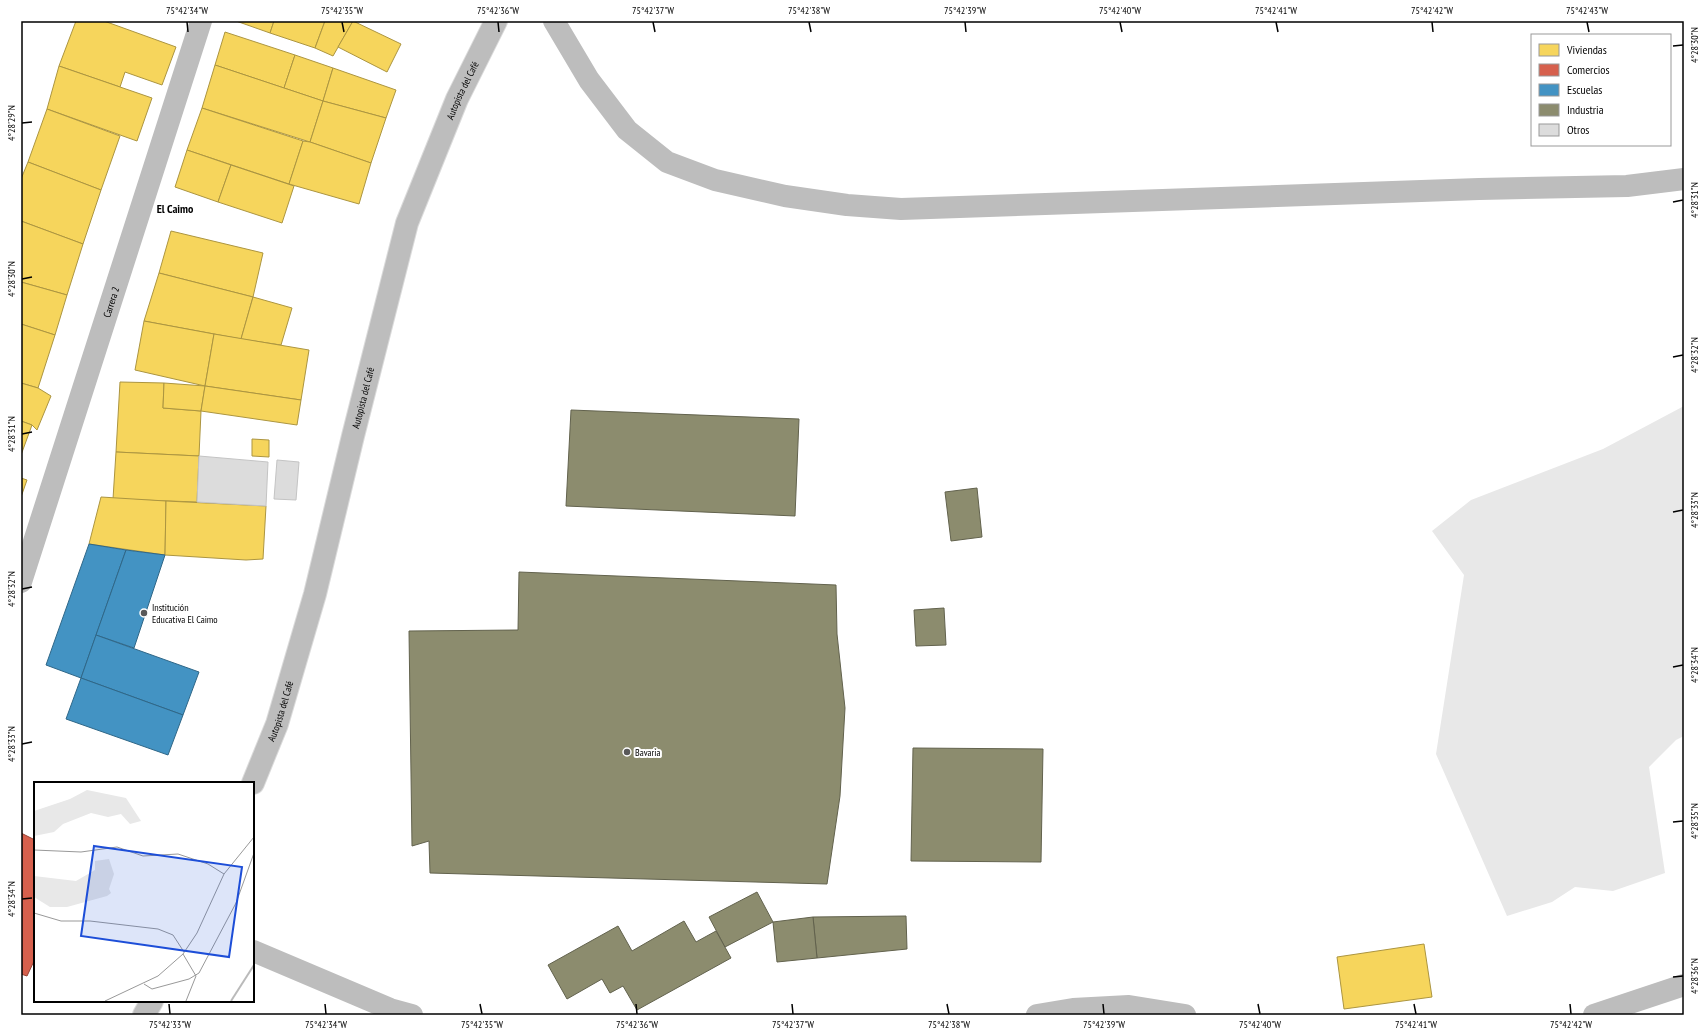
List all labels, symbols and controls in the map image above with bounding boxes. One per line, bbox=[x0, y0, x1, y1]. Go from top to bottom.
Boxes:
text: 75°42'34"W bbox=[166, 4, 208, 17]
text: 75°42'35"W bbox=[321, 4, 363, 17]
text: 75°42'36"W bbox=[477, 4, 519, 17]
text: 75°42'37"W bbox=[632, 4, 674, 17]
text: 75°42'38"W bbox=[788, 4, 830, 17]
text: 75°42'39"W bbox=[944, 4, 986, 17]
text: 75°42'40"W bbox=[1099, 4, 1141, 17]
text: 75°42'41"W bbox=[1255, 4, 1297, 17]
text: 75°42'42"W bbox=[1411, 4, 1453, 17]
text: 75°42'43"W bbox=[1566, 4, 1608, 17]
text: 4°28'30"N bbox=[1688, 27, 1701, 63]
legend bbox=[1531, 34, 1671, 146]
text: Viviendas bbox=[1566, 42, 1607, 57]
street label: Autopista del Café bbox=[443, 59, 481, 121]
text: Comercios bbox=[1567, 62, 1610, 77]
text: Escuelas bbox=[1567, 82, 1602, 97]
text: Industria bbox=[1567, 102, 1604, 117]
text: 4°28'29"N bbox=[5, 105, 18, 141]
text: Otros bbox=[1567, 122, 1589, 137]
text: 4°28'31"N bbox=[1688, 182, 1701, 218]
district label: El Caimo bbox=[157, 201, 194, 216]
text: 4°28'30"N bbox=[5, 261, 18, 297]
street label: Carrera 2 bbox=[100, 285, 122, 319]
text: 4°28'32"N bbox=[1688, 337, 1701, 373]
street label: Autopista del Café bbox=[349, 366, 377, 430]
text: 4°28'31"N bbox=[5, 416, 18, 452]
text: 4°28'33"N bbox=[1688, 492, 1701, 528]
text: 4°28'32"N bbox=[5, 571, 18, 607]
place label: Institución Educativa El Caimo bbox=[152, 601, 218, 626]
marker: Institución Educativa El Caimo bbox=[139, 608, 149, 618]
text: 4°28'34"N bbox=[1688, 647, 1701, 683]
street label: Autopista del Café bbox=[264, 679, 296, 743]
text: 4°28'33"N bbox=[5, 726, 18, 762]
place label: Bavaria bbox=[635, 746, 661, 759]
marker: Bavaria bbox=[622, 747, 632, 757]
inset map bbox=[34, 782, 254, 1002]
text: 4°28'35"N bbox=[1688, 803, 1701, 839]
text: 4°28'34"N bbox=[5, 881, 18, 917]
text: 4°28'36"N bbox=[1688, 958, 1701, 994]
text: 75°42'33"W bbox=[149, 1018, 191, 1031]
text: 75°42'34"W bbox=[305, 1018, 347, 1031]
text: 75°42'35"W bbox=[461, 1018, 503, 1031]
text: 75°42'36"W bbox=[616, 1018, 658, 1031]
text: 75°42'37"W bbox=[772, 1018, 814, 1031]
text: 75°42'38"W bbox=[928, 1018, 970, 1031]
text: 75°42'39"W bbox=[1083, 1018, 1125, 1031]
text: 75°42'40"W bbox=[1239, 1018, 1281, 1031]
text: 75°42'41"W bbox=[1395, 1018, 1437, 1031]
text: 75°42'42"W bbox=[1550, 1018, 1592, 1031]

